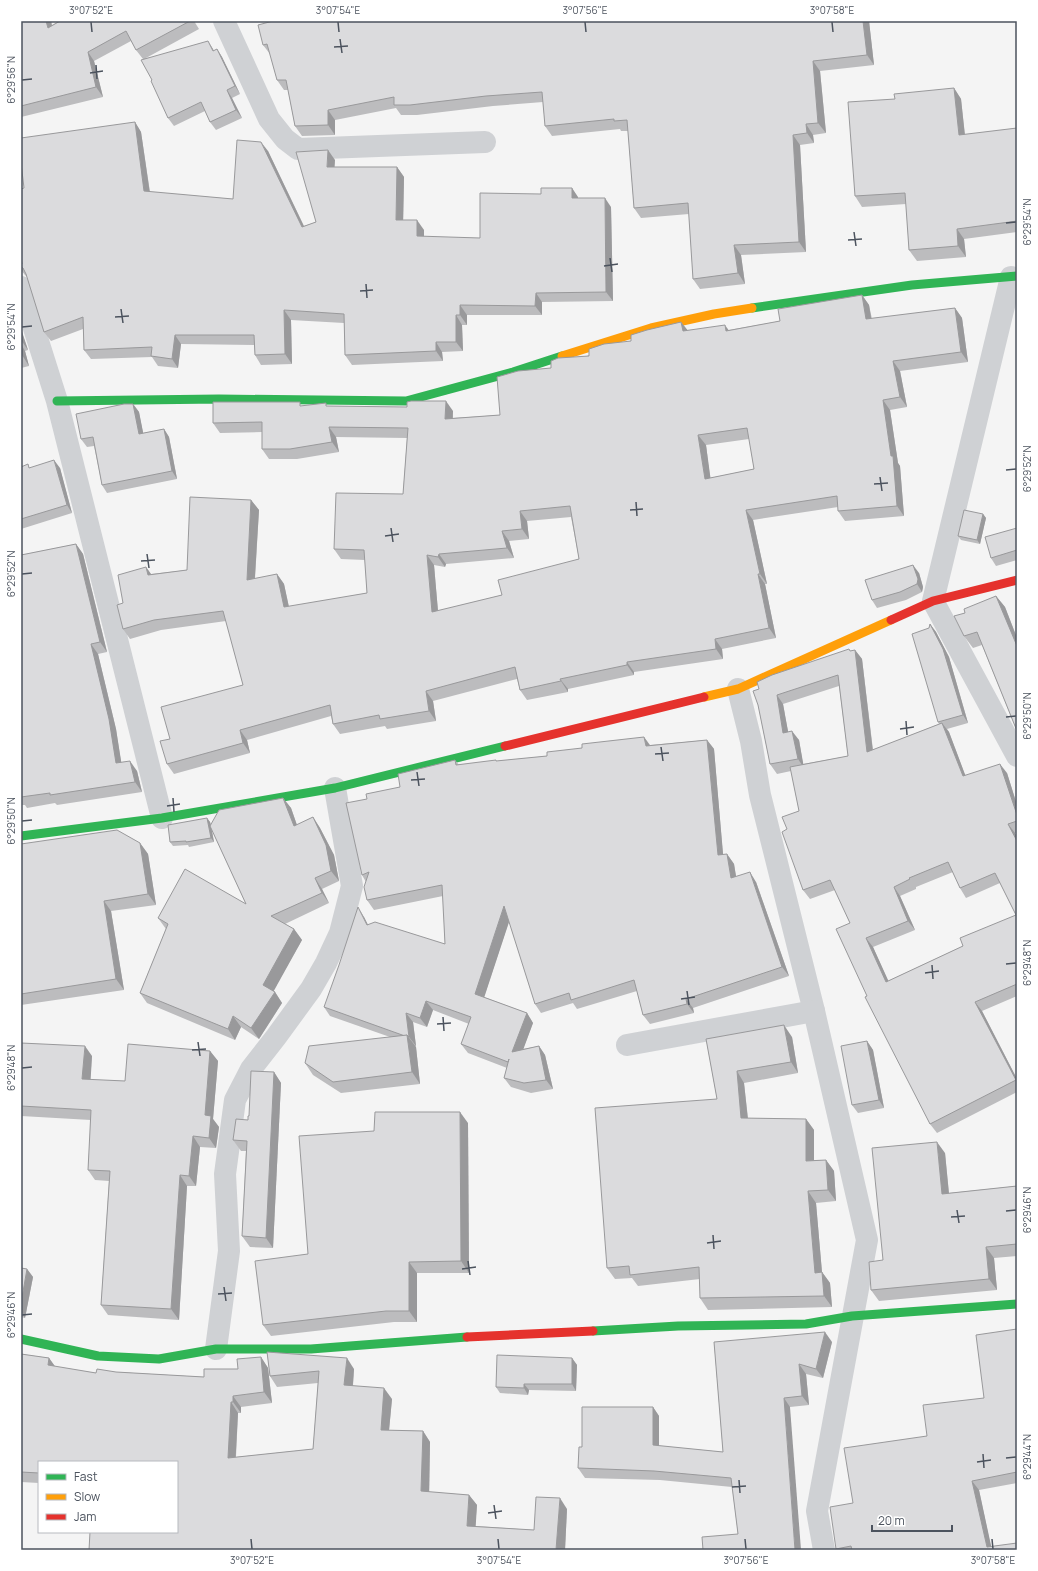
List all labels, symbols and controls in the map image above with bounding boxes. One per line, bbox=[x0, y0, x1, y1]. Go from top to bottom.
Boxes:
text: 3°07'52"E bbox=[69, 3, 113, 17]
text: 3°07'54"E bbox=[316, 3, 360, 17]
text: 3°07'56"E bbox=[563, 3, 608, 17]
text: 3°07'58"E bbox=[810, 3, 855, 17]
text: 6°29'56"N bbox=[4, 56, 18, 104]
text: 6°29'54"N bbox=[1020, 198, 1034, 245]
text: 6°29'54"N bbox=[4, 303, 18, 350]
text: 6°29'52"N bbox=[1020, 445, 1034, 492]
text: 6°29'52"N bbox=[4, 550, 18, 597]
text: 6°29'50"N bbox=[1020, 692, 1034, 740]
text: 6°29'50"N bbox=[4, 797, 18, 845]
text: 6°29'48"N bbox=[1020, 940, 1034, 986]
text: 6°29'48"N bbox=[4, 1045, 18, 1091]
text: 6°29'46"N bbox=[1020, 1187, 1034, 1233]
text: 6°29'46"N bbox=[4, 1292, 18, 1338]
text: 6°29'44"N bbox=[1020, 1434, 1034, 1480]
legend bbox=[38, 1461, 178, 1533]
text: Fast bbox=[74, 1468, 98, 1485]
text: Slow bbox=[74, 1488, 100, 1505]
scale bar bbox=[872, 1507, 952, 1533]
text: Jam bbox=[74, 1508, 96, 1525]
text: 20 m bbox=[878, 1512, 905, 1529]
text: 3°07'52"E bbox=[230, 1553, 274, 1567]
text: 3°07'54"E bbox=[477, 1553, 521, 1567]
text: 3°07'56"E bbox=[724, 1553, 769, 1567]
text: 3°07'58"E bbox=[971, 1553, 1016, 1567]

